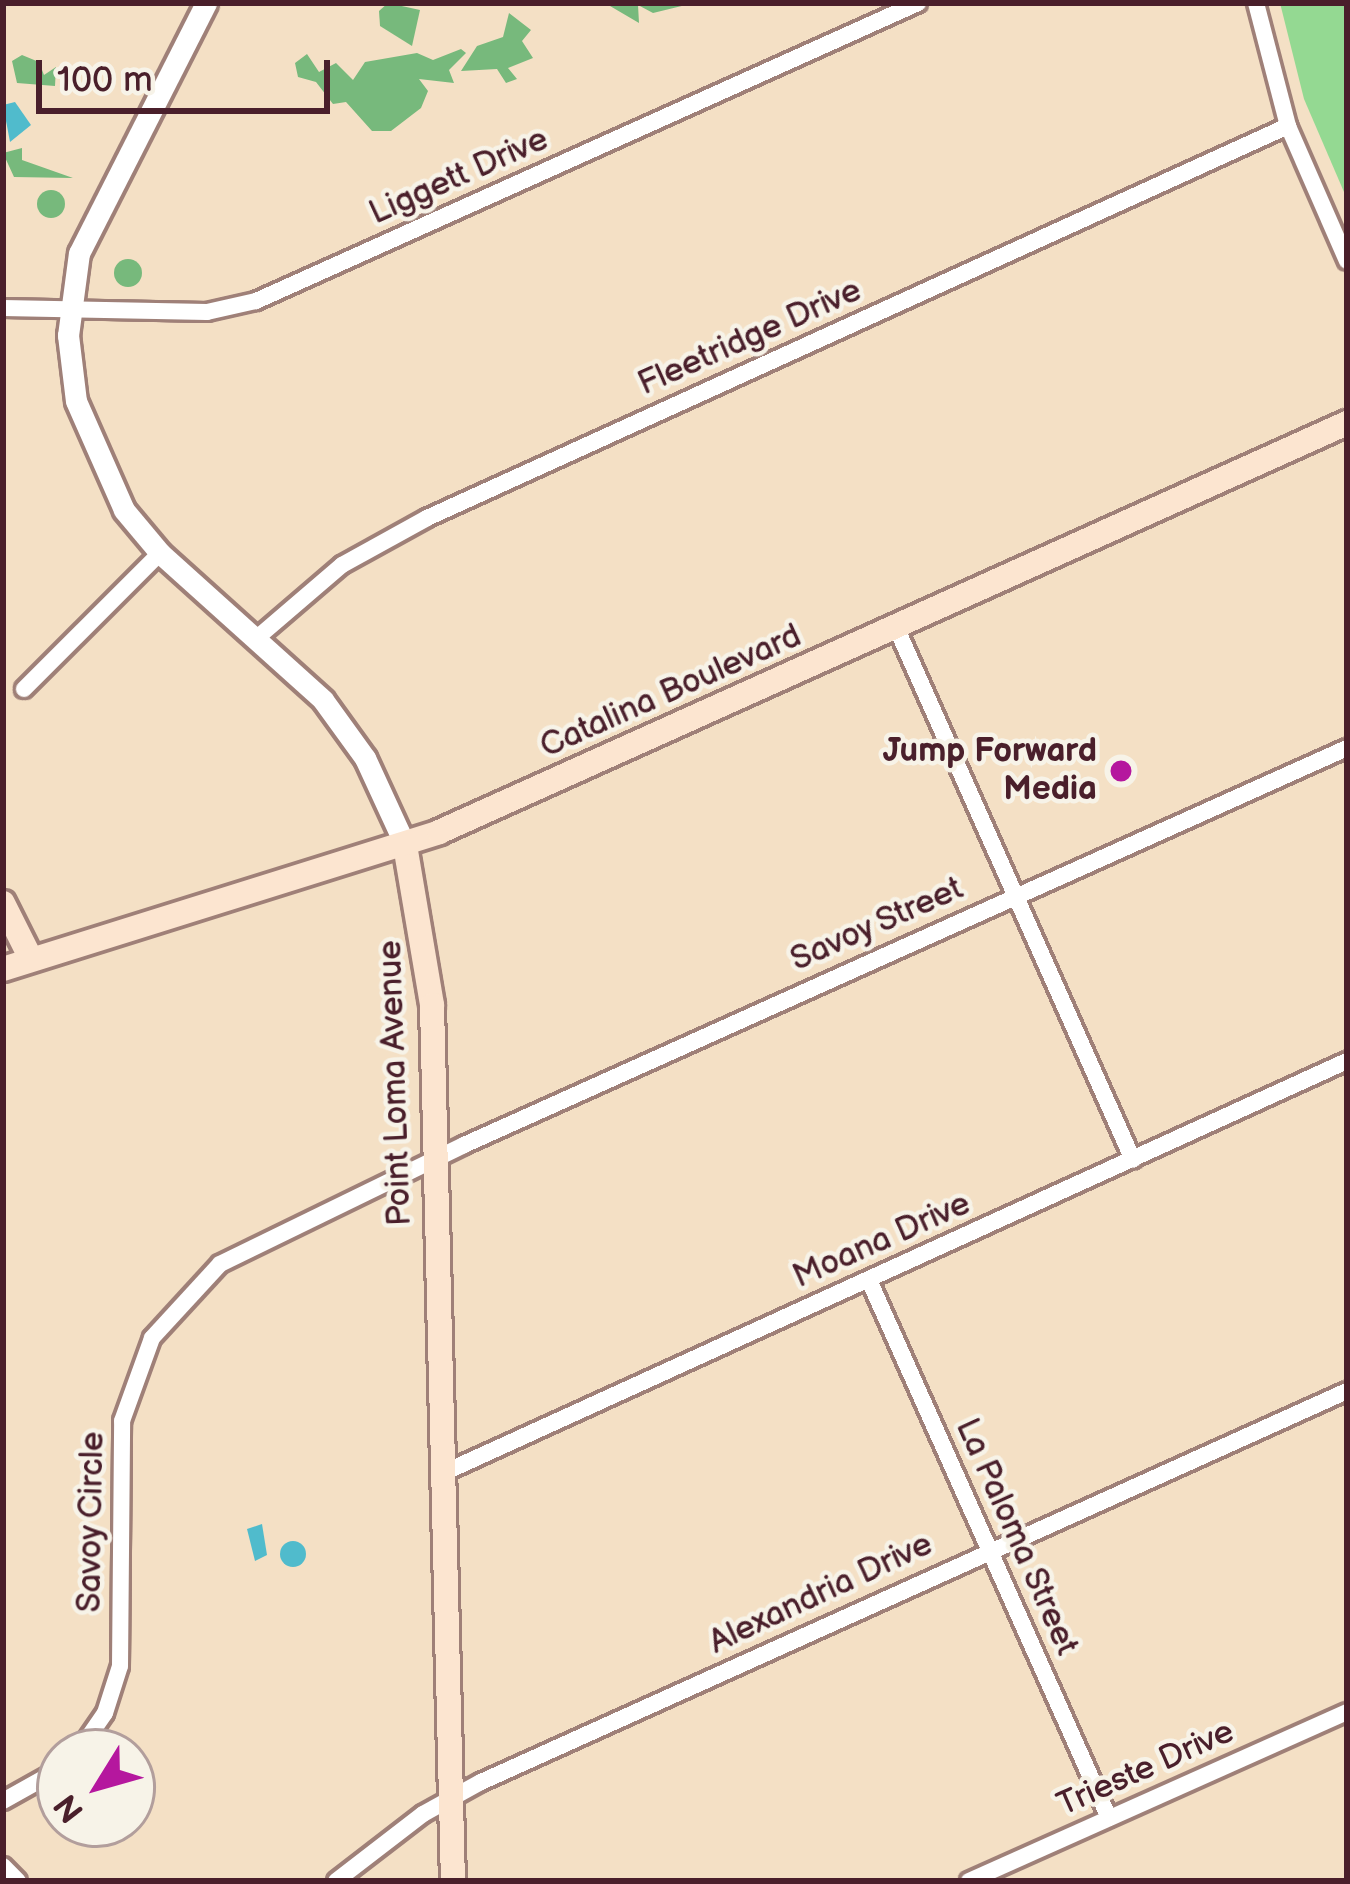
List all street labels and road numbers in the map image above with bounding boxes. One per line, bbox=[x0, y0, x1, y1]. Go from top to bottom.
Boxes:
street label: Liggett Drive bbox=[364, 120, 554, 234]
street label: Fleetridge Drive bbox=[632, 271, 868, 405]
street label: Catalina Boulevard bbox=[534, 617, 808, 767]
street label: Savoy Street bbox=[784, 869, 970, 981]
street label: Point Loma Avenue bbox=[371, 939, 421, 1227]
street label: Moana Drive bbox=[787, 1184, 977, 1298]
street label: La Paloma Street bbox=[946, 1412, 1086, 1662]
street label: Savoy Circle bbox=[71, 1430, 113, 1614]
street label: Alexandria Drive bbox=[703, 1525, 939, 1663]
street label: Trieste Drive bbox=[1052, 1712, 1240, 1826]

